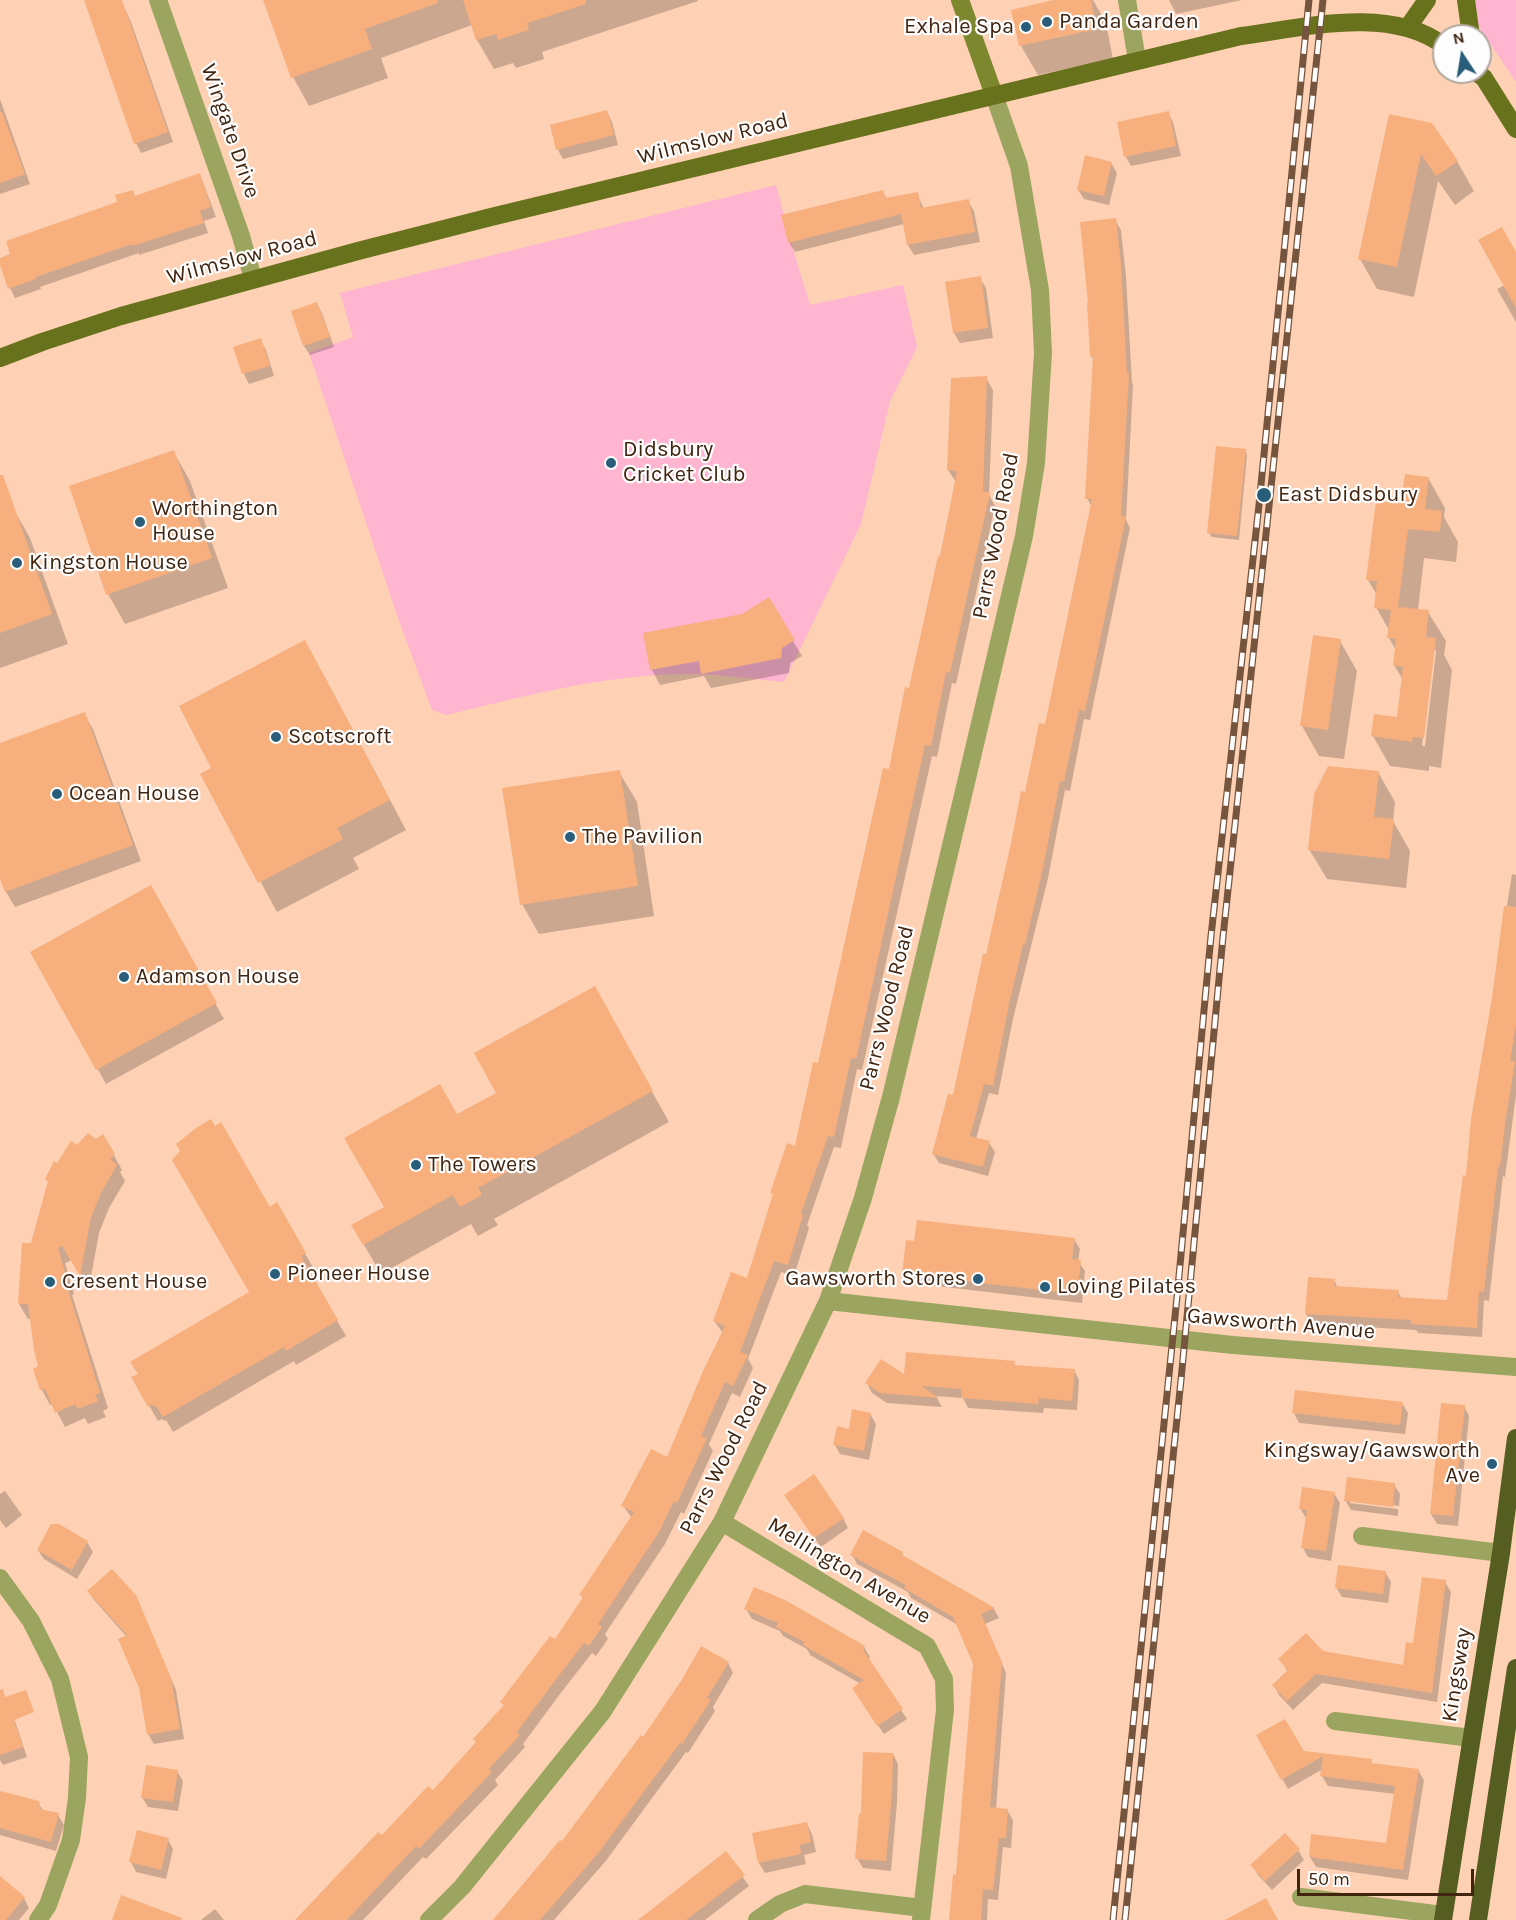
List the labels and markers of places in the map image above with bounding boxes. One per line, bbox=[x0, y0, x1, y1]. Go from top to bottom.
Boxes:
place label: Panda Garden bbox=[1059, 9, 1199, 35]
place label: Exhale Spa bbox=[904, 14, 1014, 40]
marker: Panda Garden bbox=[1040, 15, 1054, 29]
marker: Exhale Spa bbox=[1019, 20, 1033, 34]
place label: Didsbury Cricket Club bbox=[623, 437, 746, 488]
marker: Didsbury Cricket Club bbox=[604, 456, 618, 470]
place label: East Didsbury bbox=[1278, 482, 1418, 508]
marker: East Didsbury bbox=[1255, 486, 1273, 504]
place label: Worthington House bbox=[152, 496, 278, 548]
marker: Worthington House bbox=[133, 515, 147, 529]
place label: Kingston House bbox=[29, 550, 188, 576]
marker: Kingston House bbox=[10, 556, 24, 570]
place label: Scotscroft bbox=[288, 724, 392, 750]
marker: Scotscroft bbox=[269, 730, 283, 744]
place label: Ocean House bbox=[69, 781, 199, 807]
marker: Ocean House bbox=[50, 787, 64, 801]
place label: The Pavilion bbox=[582, 824, 703, 850]
marker: The Pavilion bbox=[563, 830, 577, 844]
place label: Adamson House bbox=[136, 964, 299, 990]
marker: Adamson House bbox=[117, 970, 131, 984]
place label: The Towers bbox=[428, 1152, 537, 1178]
marker: The Towers bbox=[409, 1158, 423, 1172]
place label: Pioneer House bbox=[287, 1261, 430, 1287]
place label: Gawsworth Stores bbox=[785, 1266, 966, 1292]
marker: Pioneer House bbox=[268, 1267, 282, 1281]
place label: Cresent House bbox=[62, 1269, 207, 1295]
marker: Gawsworth Stores bbox=[971, 1272, 985, 1286]
place label: Loving Pilates bbox=[1057, 1274, 1196, 1300]
marker: Cresent House bbox=[43, 1275, 57, 1289]
marker: Loving Pilates bbox=[1038, 1280, 1052, 1294]
place label: Kingsway/Gawsworth Ave bbox=[1264, 1438, 1480, 1490]
marker: Kingsway/Gawsworth Ave bbox=[1485, 1457, 1499, 1471]

